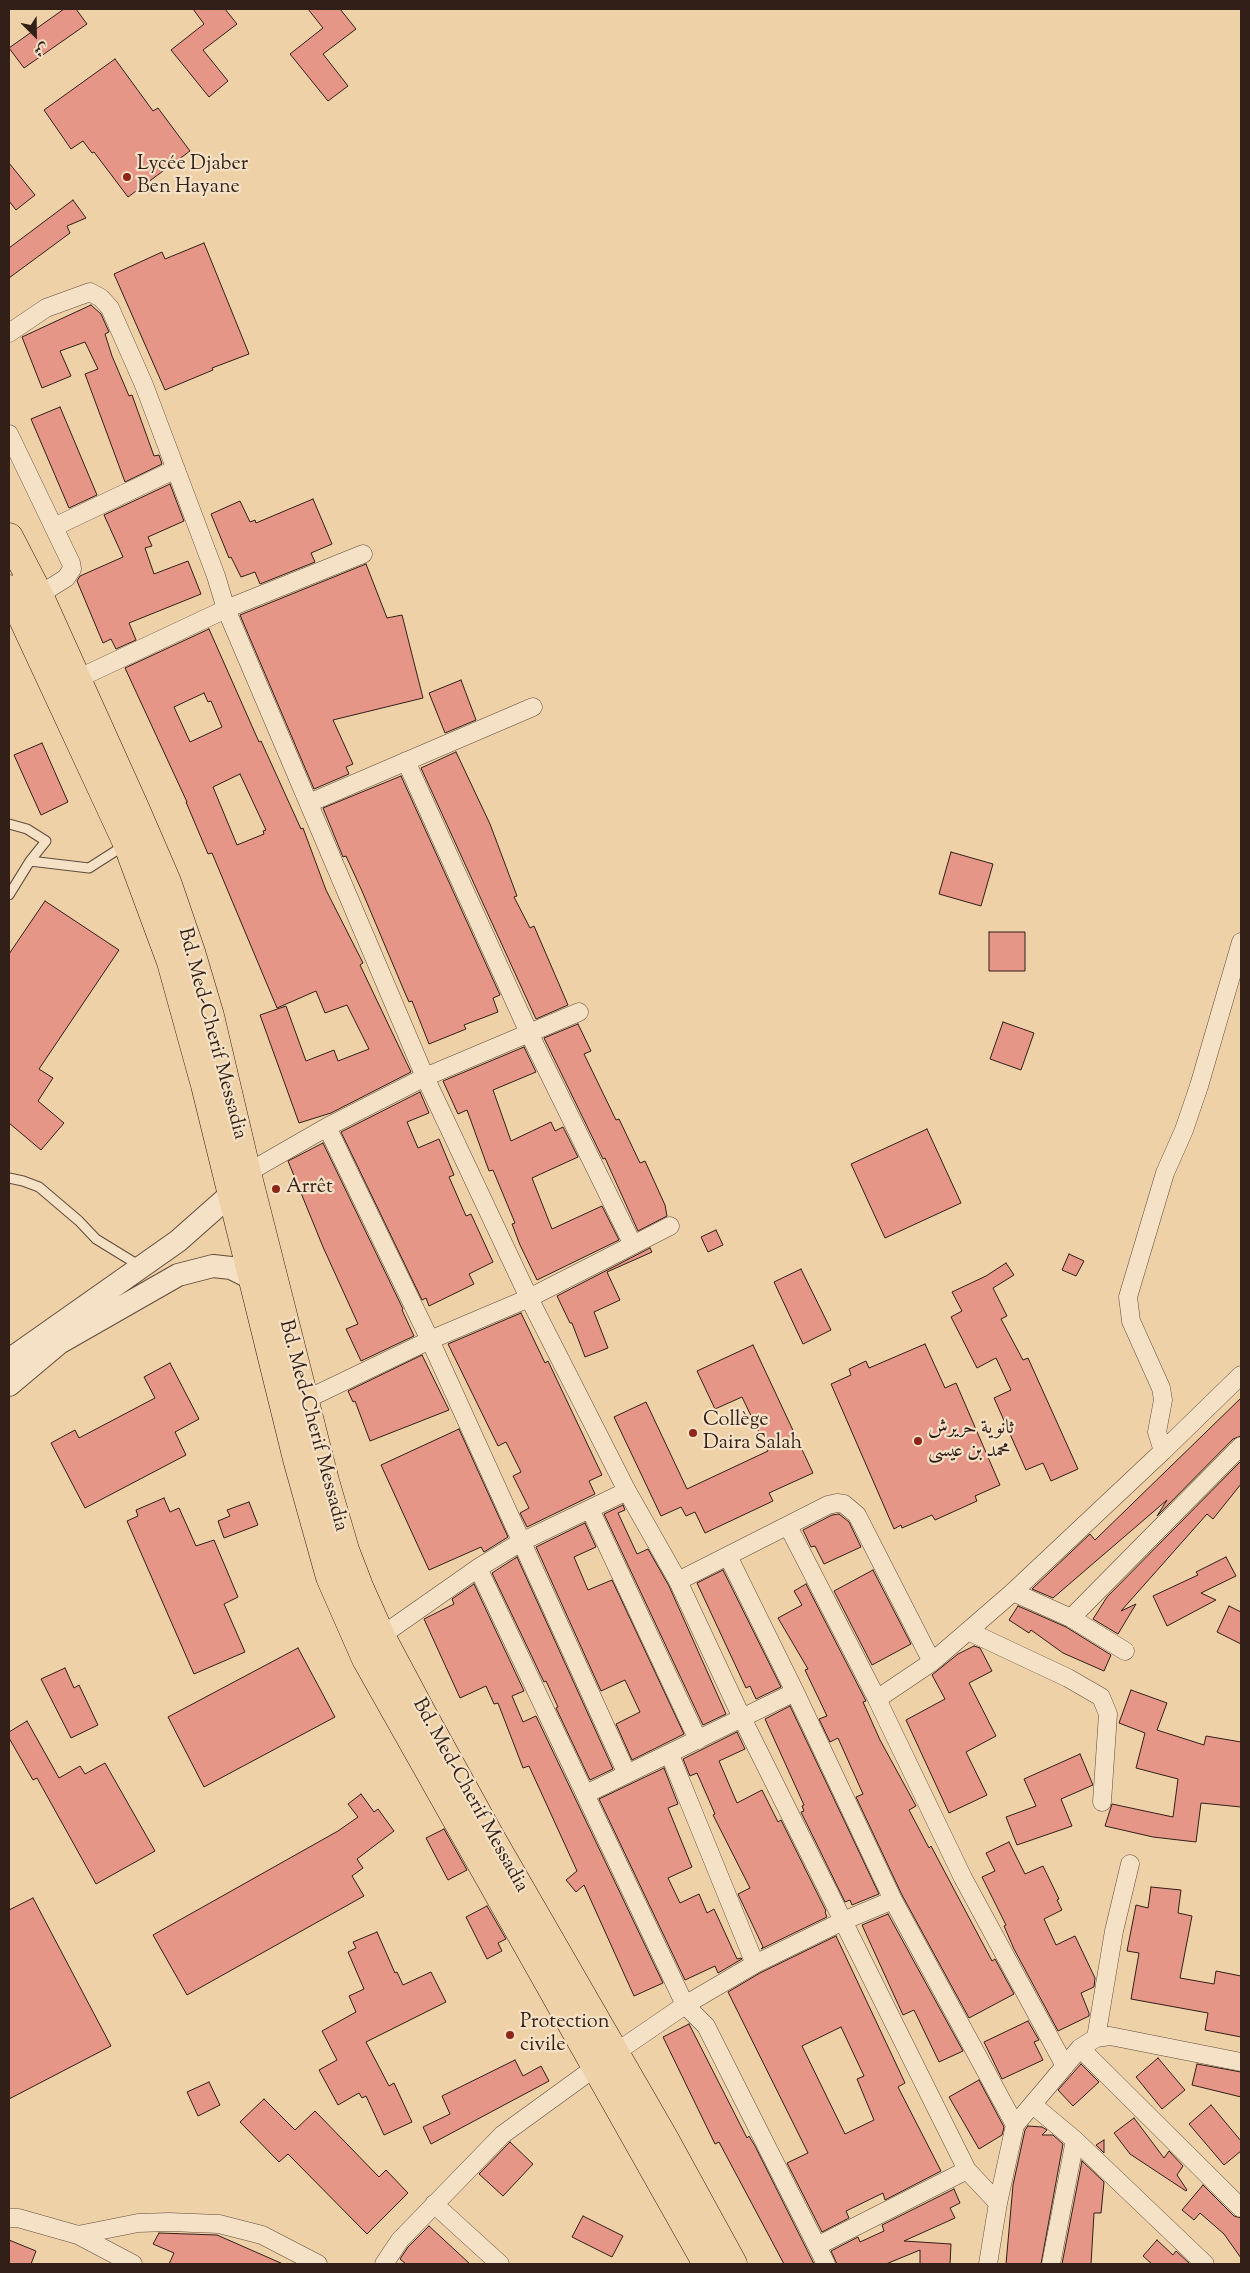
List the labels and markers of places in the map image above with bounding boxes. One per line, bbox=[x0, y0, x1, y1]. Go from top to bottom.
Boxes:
place label: Lycée Djaber Ben Hayane bbox=[137, 154, 248, 201]
marker: Lycée Djaber Ben Hayane bbox=[121, 171, 133, 183]
place label: Arrêt bbox=[286, 1177, 333, 1201]
marker: Arrêt bbox=[270, 1183, 282, 1195]
place label: Collège Daira Salah bbox=[703, 1410, 802, 1457]
place label: ثانوية حريرش محمد بن عيسى bbox=[928, 1418, 1014, 1465]
marker: Collège Daira Salah bbox=[687, 1427, 699, 1439]
marker: ثانوية حريرش محمد بن عيسى bbox=[912, 1435, 924, 1447]
place label: Protection civile bbox=[520, 2012, 610, 2059]
marker: Protection civile bbox=[504, 2029, 516, 2041]

